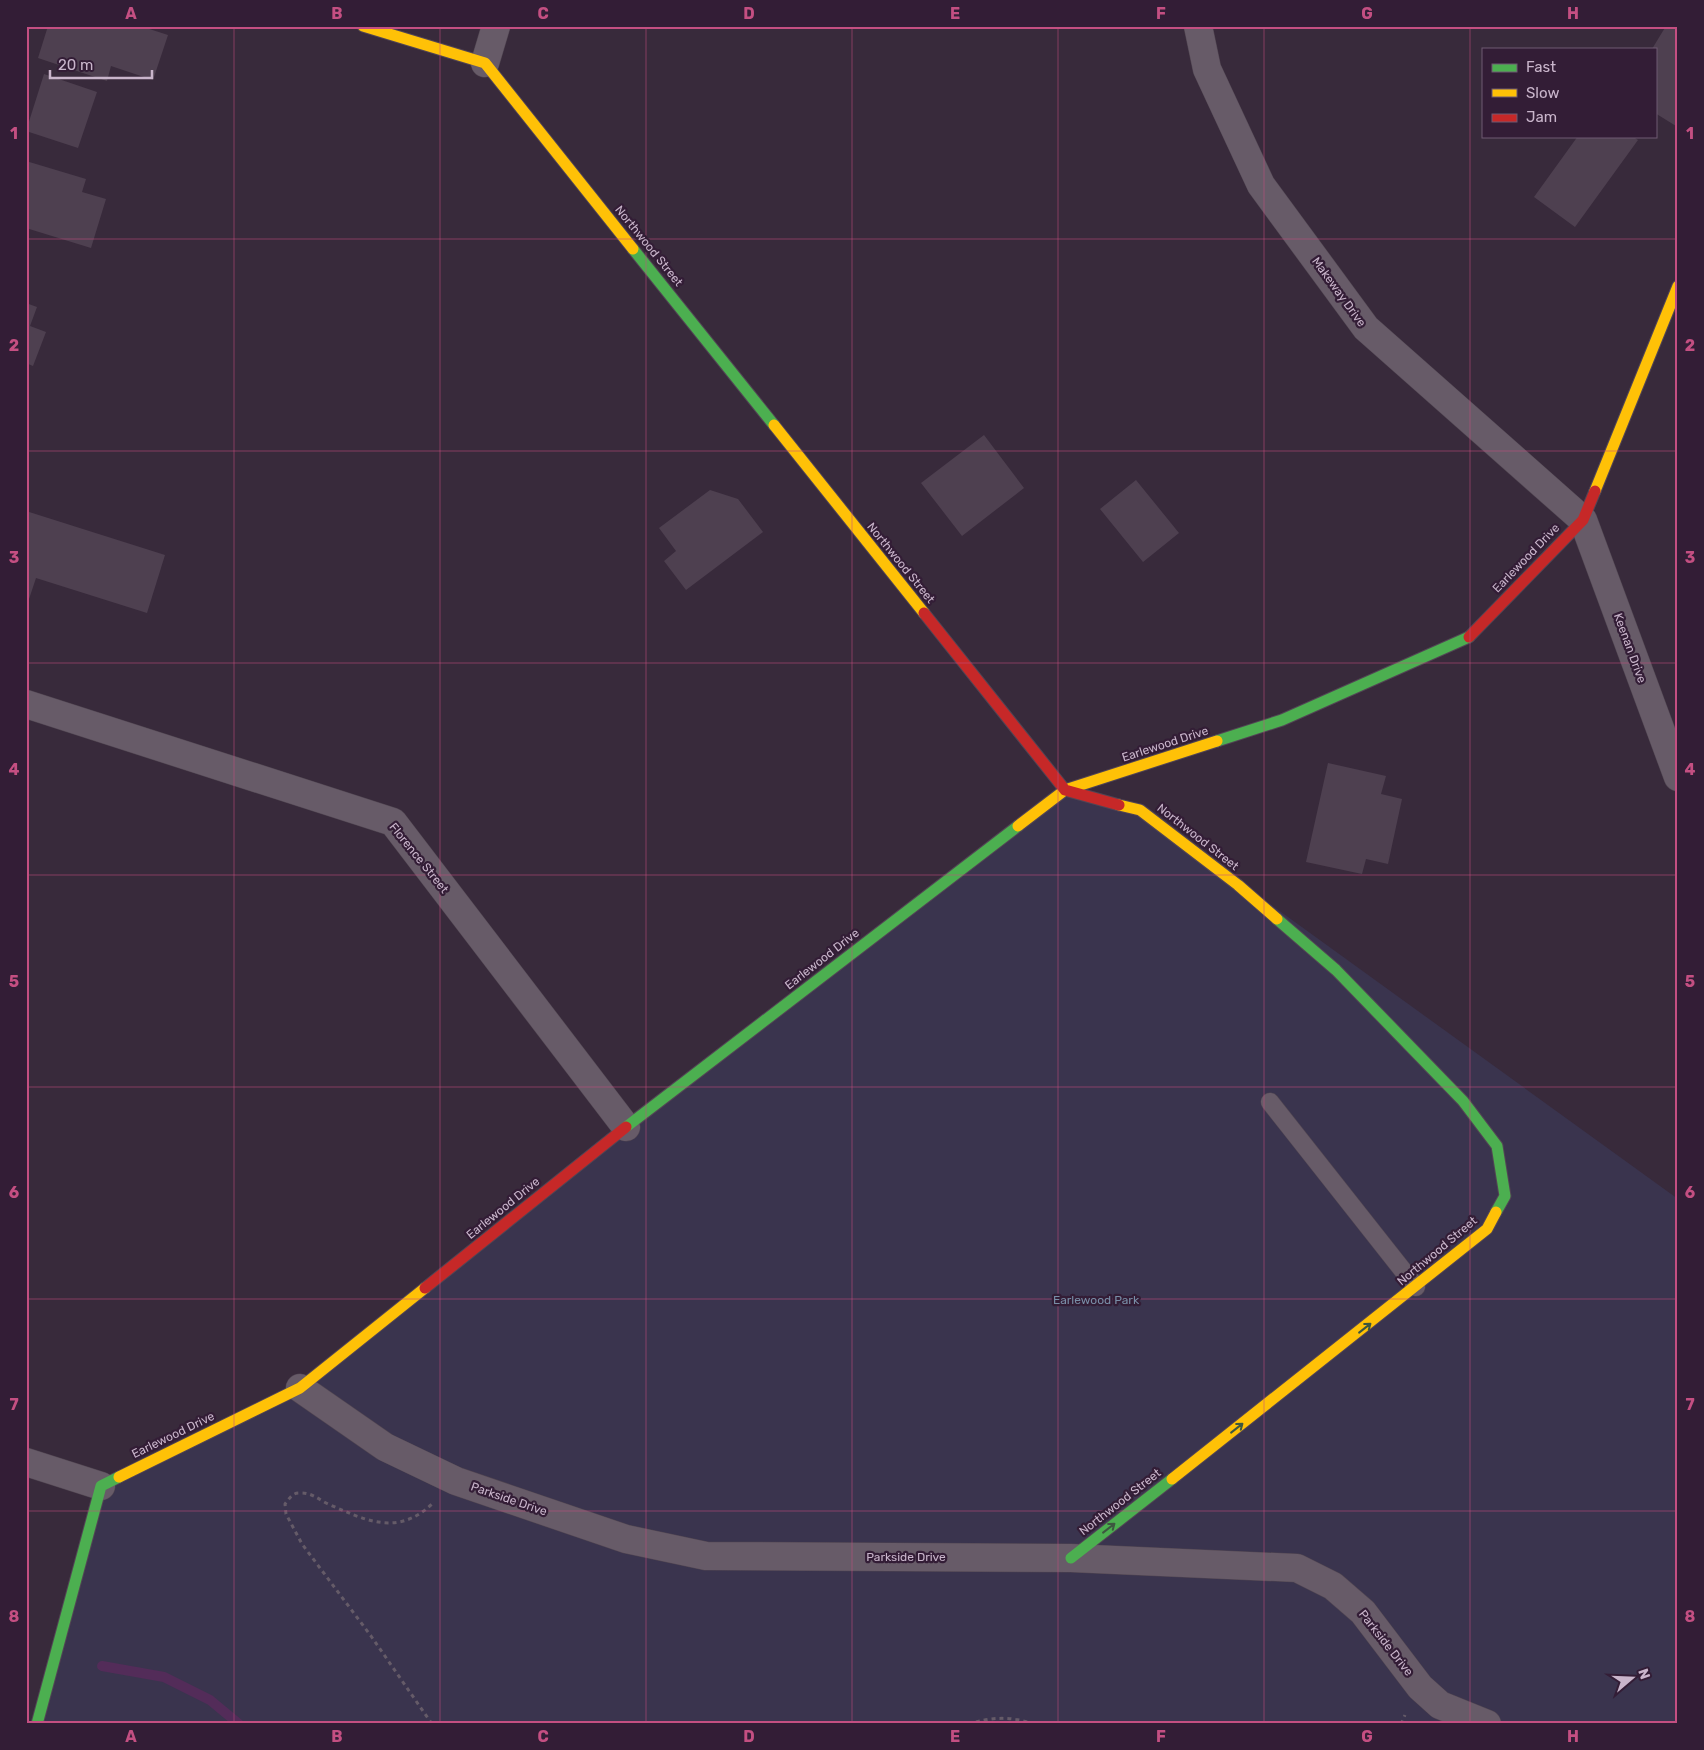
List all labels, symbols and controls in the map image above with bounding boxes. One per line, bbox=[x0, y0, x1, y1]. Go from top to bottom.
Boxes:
text: A bbox=[125, 4, 137, 23]
text: B bbox=[331, 4, 343, 23]
text: C bbox=[537, 4, 549, 23]
text: D bbox=[743, 4, 755, 23]
text: E bbox=[950, 4, 960, 23]
text: F bbox=[1156, 4, 1166, 23]
text: G bbox=[1361, 4, 1373, 23]
text: H bbox=[1567, 4, 1579, 23]
scale bar bbox=[50, 48, 152, 80]
legend bbox=[1482, 48, 1656, 138]
text: 20 m bbox=[58, 56, 93, 74]
text: Fast bbox=[1526, 58, 1556, 76]
text: Slow bbox=[1526, 84, 1559, 102]
text: Jam bbox=[1526, 108, 1557, 126]
text: 1 bbox=[10, 124, 18, 143]
text: 1 bbox=[1686, 124, 1694, 143]
street label: Northwood Street bbox=[612, 203, 686, 289]
street label: Makeway Drive bbox=[1309, 254, 1369, 330]
text: 2 bbox=[9, 336, 19, 355]
text: 2 bbox=[1685, 336, 1695, 355]
street label: Northwood Street bbox=[864, 520, 938, 606]
street label: Earlewood Drive bbox=[1490, 521, 1563, 595]
text: 3 bbox=[9, 548, 19, 567]
text: 3 bbox=[1685, 548, 1695, 567]
street label: Keenan Drive bbox=[1611, 611, 1649, 685]
street label: Earlewood Drive bbox=[1120, 723, 1210, 765]
text: 4 bbox=[9, 760, 20, 779]
text: 4 bbox=[1685, 760, 1696, 779]
street label: Northwood Street bbox=[1154, 801, 1242, 873]
street label: Florence Street bbox=[386, 820, 452, 896]
street label: Earlewood Drive bbox=[782, 926, 862, 992]
text: 5 bbox=[9, 972, 19, 991]
text: 5 bbox=[1685, 972, 1695, 991]
street label: Earlewood Drive bbox=[464, 1174, 543, 1242]
text: 6 bbox=[9, 1183, 19, 1202]
text: 6 bbox=[1685, 1183, 1695, 1202]
street label: Northwood Street bbox=[1394, 1213, 1480, 1288]
park label: Earlewood Park bbox=[1053, 1293, 1140, 1307]
one-way arrow bbox=[1359, 1322, 1372, 1333]
text: 7 bbox=[9, 1395, 19, 1414]
text: 7 bbox=[1685, 1395, 1695, 1414]
street label: Earlewood Drive bbox=[129, 1409, 217, 1461]
one-way arrow bbox=[1230, 1422, 1243, 1433]
street label: Northwood Street bbox=[1076, 1466, 1164, 1538]
street label: Parkside Drive bbox=[469, 1479, 549, 1519]
one-way arrow bbox=[1102, 1522, 1115, 1533]
street label: Parkside Drive bbox=[866, 1550, 946, 1564]
text: 8 bbox=[9, 1607, 20, 1626]
street label: Parkside Drive bbox=[1356, 1607, 1416, 1679]
text: 8 bbox=[1685, 1607, 1696, 1626]
north arrow bbox=[1606, 1652, 1656, 1702]
text: N bbox=[1634, 1666, 1653, 1681]
text: A bbox=[125, 1727, 137, 1746]
text: B bbox=[331, 1727, 343, 1746]
text: C bbox=[537, 1727, 549, 1746]
text: D bbox=[743, 1727, 755, 1746]
text: E bbox=[950, 1727, 960, 1746]
text: F bbox=[1156, 1727, 1166, 1746]
text: G bbox=[1361, 1727, 1373, 1746]
text: H bbox=[1567, 1727, 1579, 1746]

